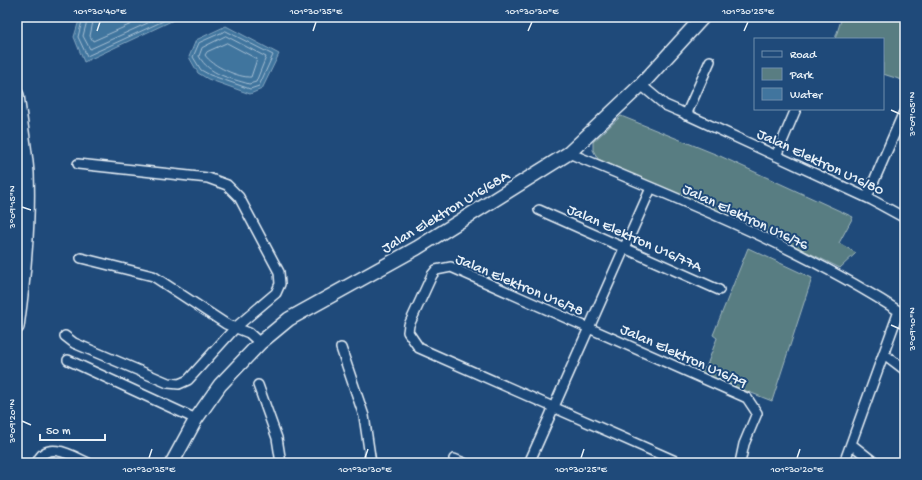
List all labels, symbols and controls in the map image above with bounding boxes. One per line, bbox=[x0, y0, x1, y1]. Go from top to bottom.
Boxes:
text: 101°30'40"E bbox=[73, 6, 127, 18]
text: 101°30'35"E bbox=[289, 6, 343, 18]
text: 101°30'30"E bbox=[505, 6, 559, 18]
text: 101°30'25"E bbox=[721, 6, 775, 18]
legend bbox=[754, 38, 884, 110]
text: Road bbox=[790, 49, 817, 63]
text: Park bbox=[789, 69, 815, 83]
text: Water bbox=[790, 89, 824, 103]
text: 3°09'05"N bbox=[907, 91, 919, 137]
street label: Jalan Elektron U16/80 bbox=[754, 125, 887, 200]
street label: Jalan Elektron U16/68A bbox=[379, 167, 514, 258]
street label: Jalan Elektron U16/76 bbox=[679, 181, 811, 255]
text: 3°09'15"N bbox=[7, 185, 19, 229]
street label: Jalan Elektron U16/77A bbox=[564, 201, 706, 277]
street label: Jalan Elektron U16/78 bbox=[452, 251, 586, 321]
text: 3°09'10"N bbox=[907, 307, 919, 352]
street label: Jalan Elektron U16/79 bbox=[617, 321, 750, 393]
text: 3°09'20"N bbox=[7, 398, 19, 444]
scale bar bbox=[40, 416, 105, 442]
text: 50 m bbox=[46, 425, 71, 439]
text: 101°30'35"E bbox=[122, 464, 176, 476]
text: 101°30'30"E bbox=[338, 464, 392, 476]
text: 101°30'25"E bbox=[554, 464, 608, 476]
text: 101°30'20"E bbox=[770, 464, 824, 476]

